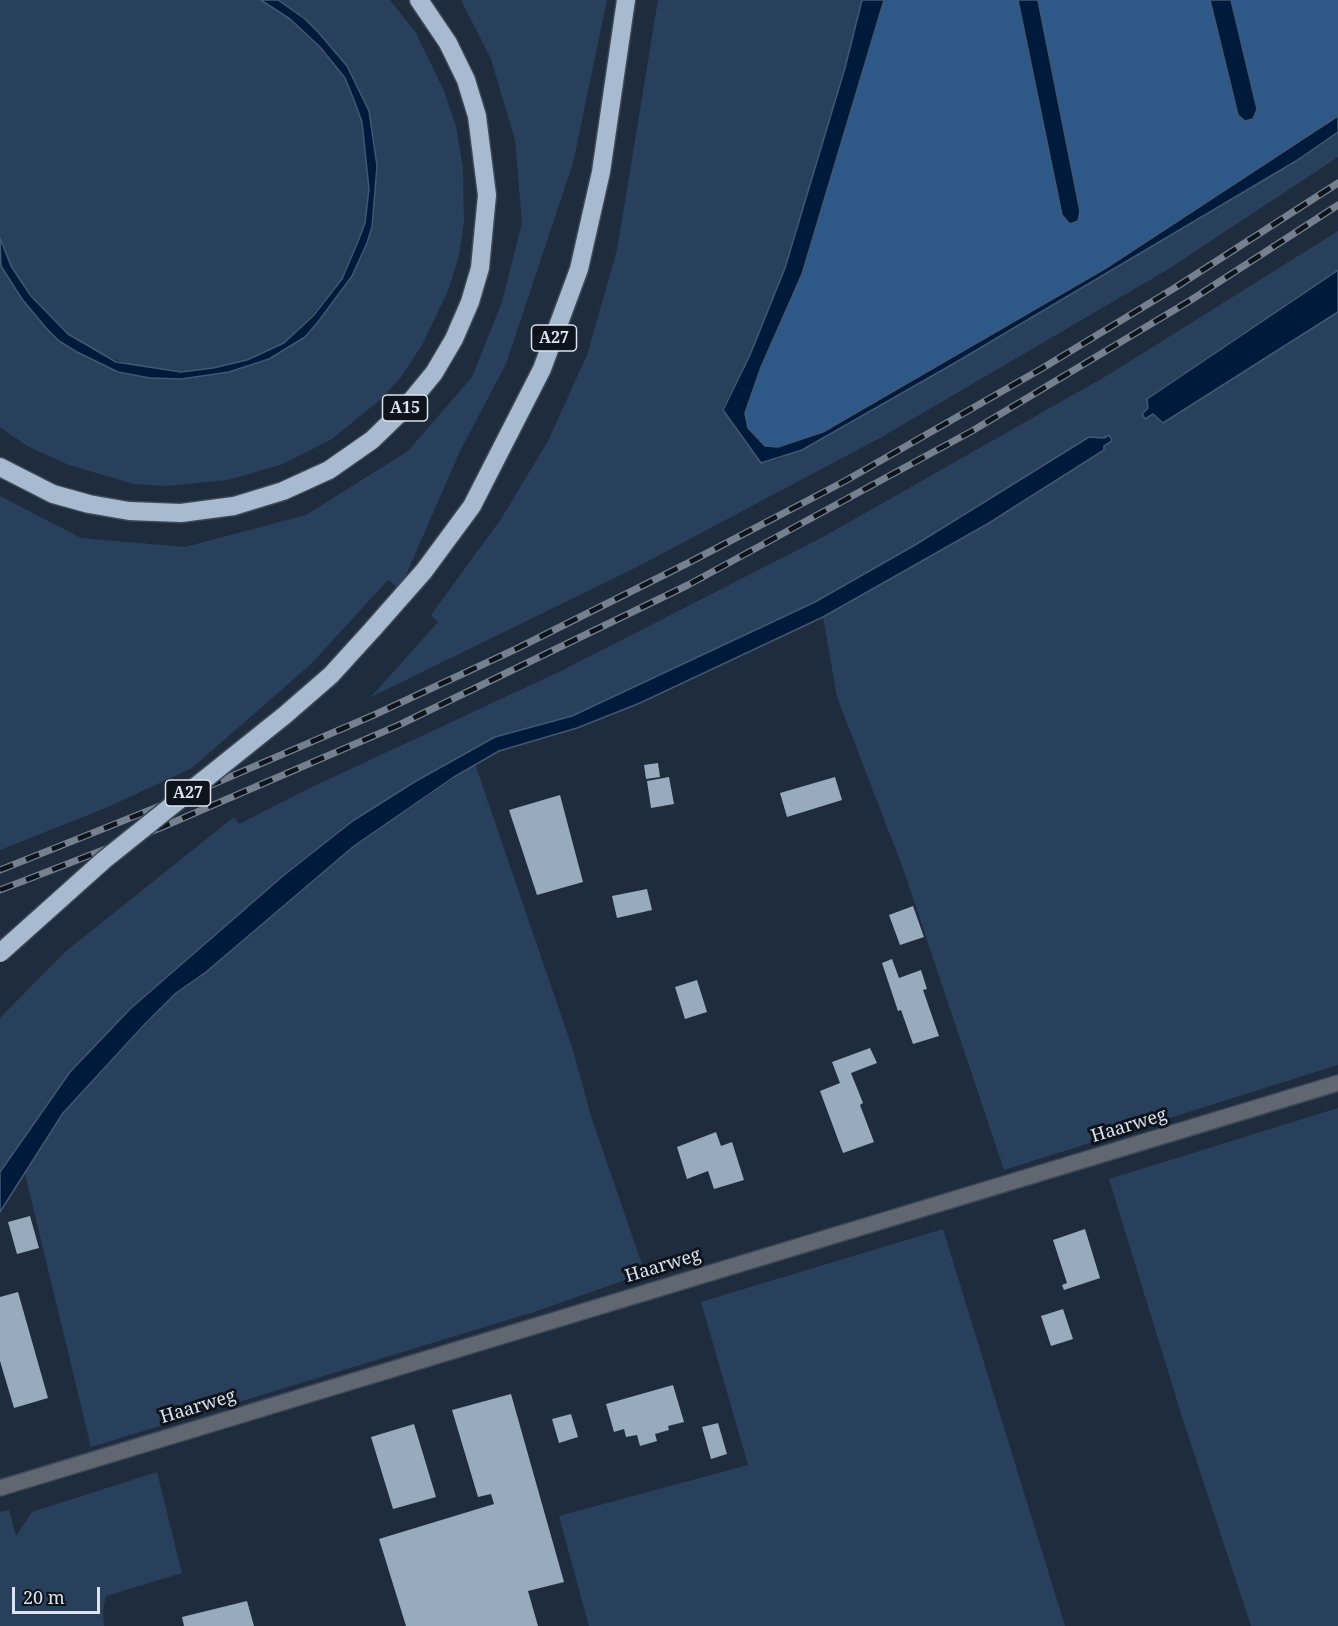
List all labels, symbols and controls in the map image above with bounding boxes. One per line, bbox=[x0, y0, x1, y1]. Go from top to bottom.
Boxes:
road number: A27 bbox=[532, 325, 576, 351]
road number: A15 bbox=[382, 395, 428, 421]
road number: A27 bbox=[166, 780, 210, 806]
street label: Haarweg bbox=[1089, 1104, 1169, 1148]
street label: Haarweg bbox=[623, 1244, 703, 1288]
street label: Haarweg bbox=[158, 1385, 238, 1429]
scale bar bbox=[15, 1575, 104, 1613]
text: 20 m bbox=[23, 1585, 65, 1609]

